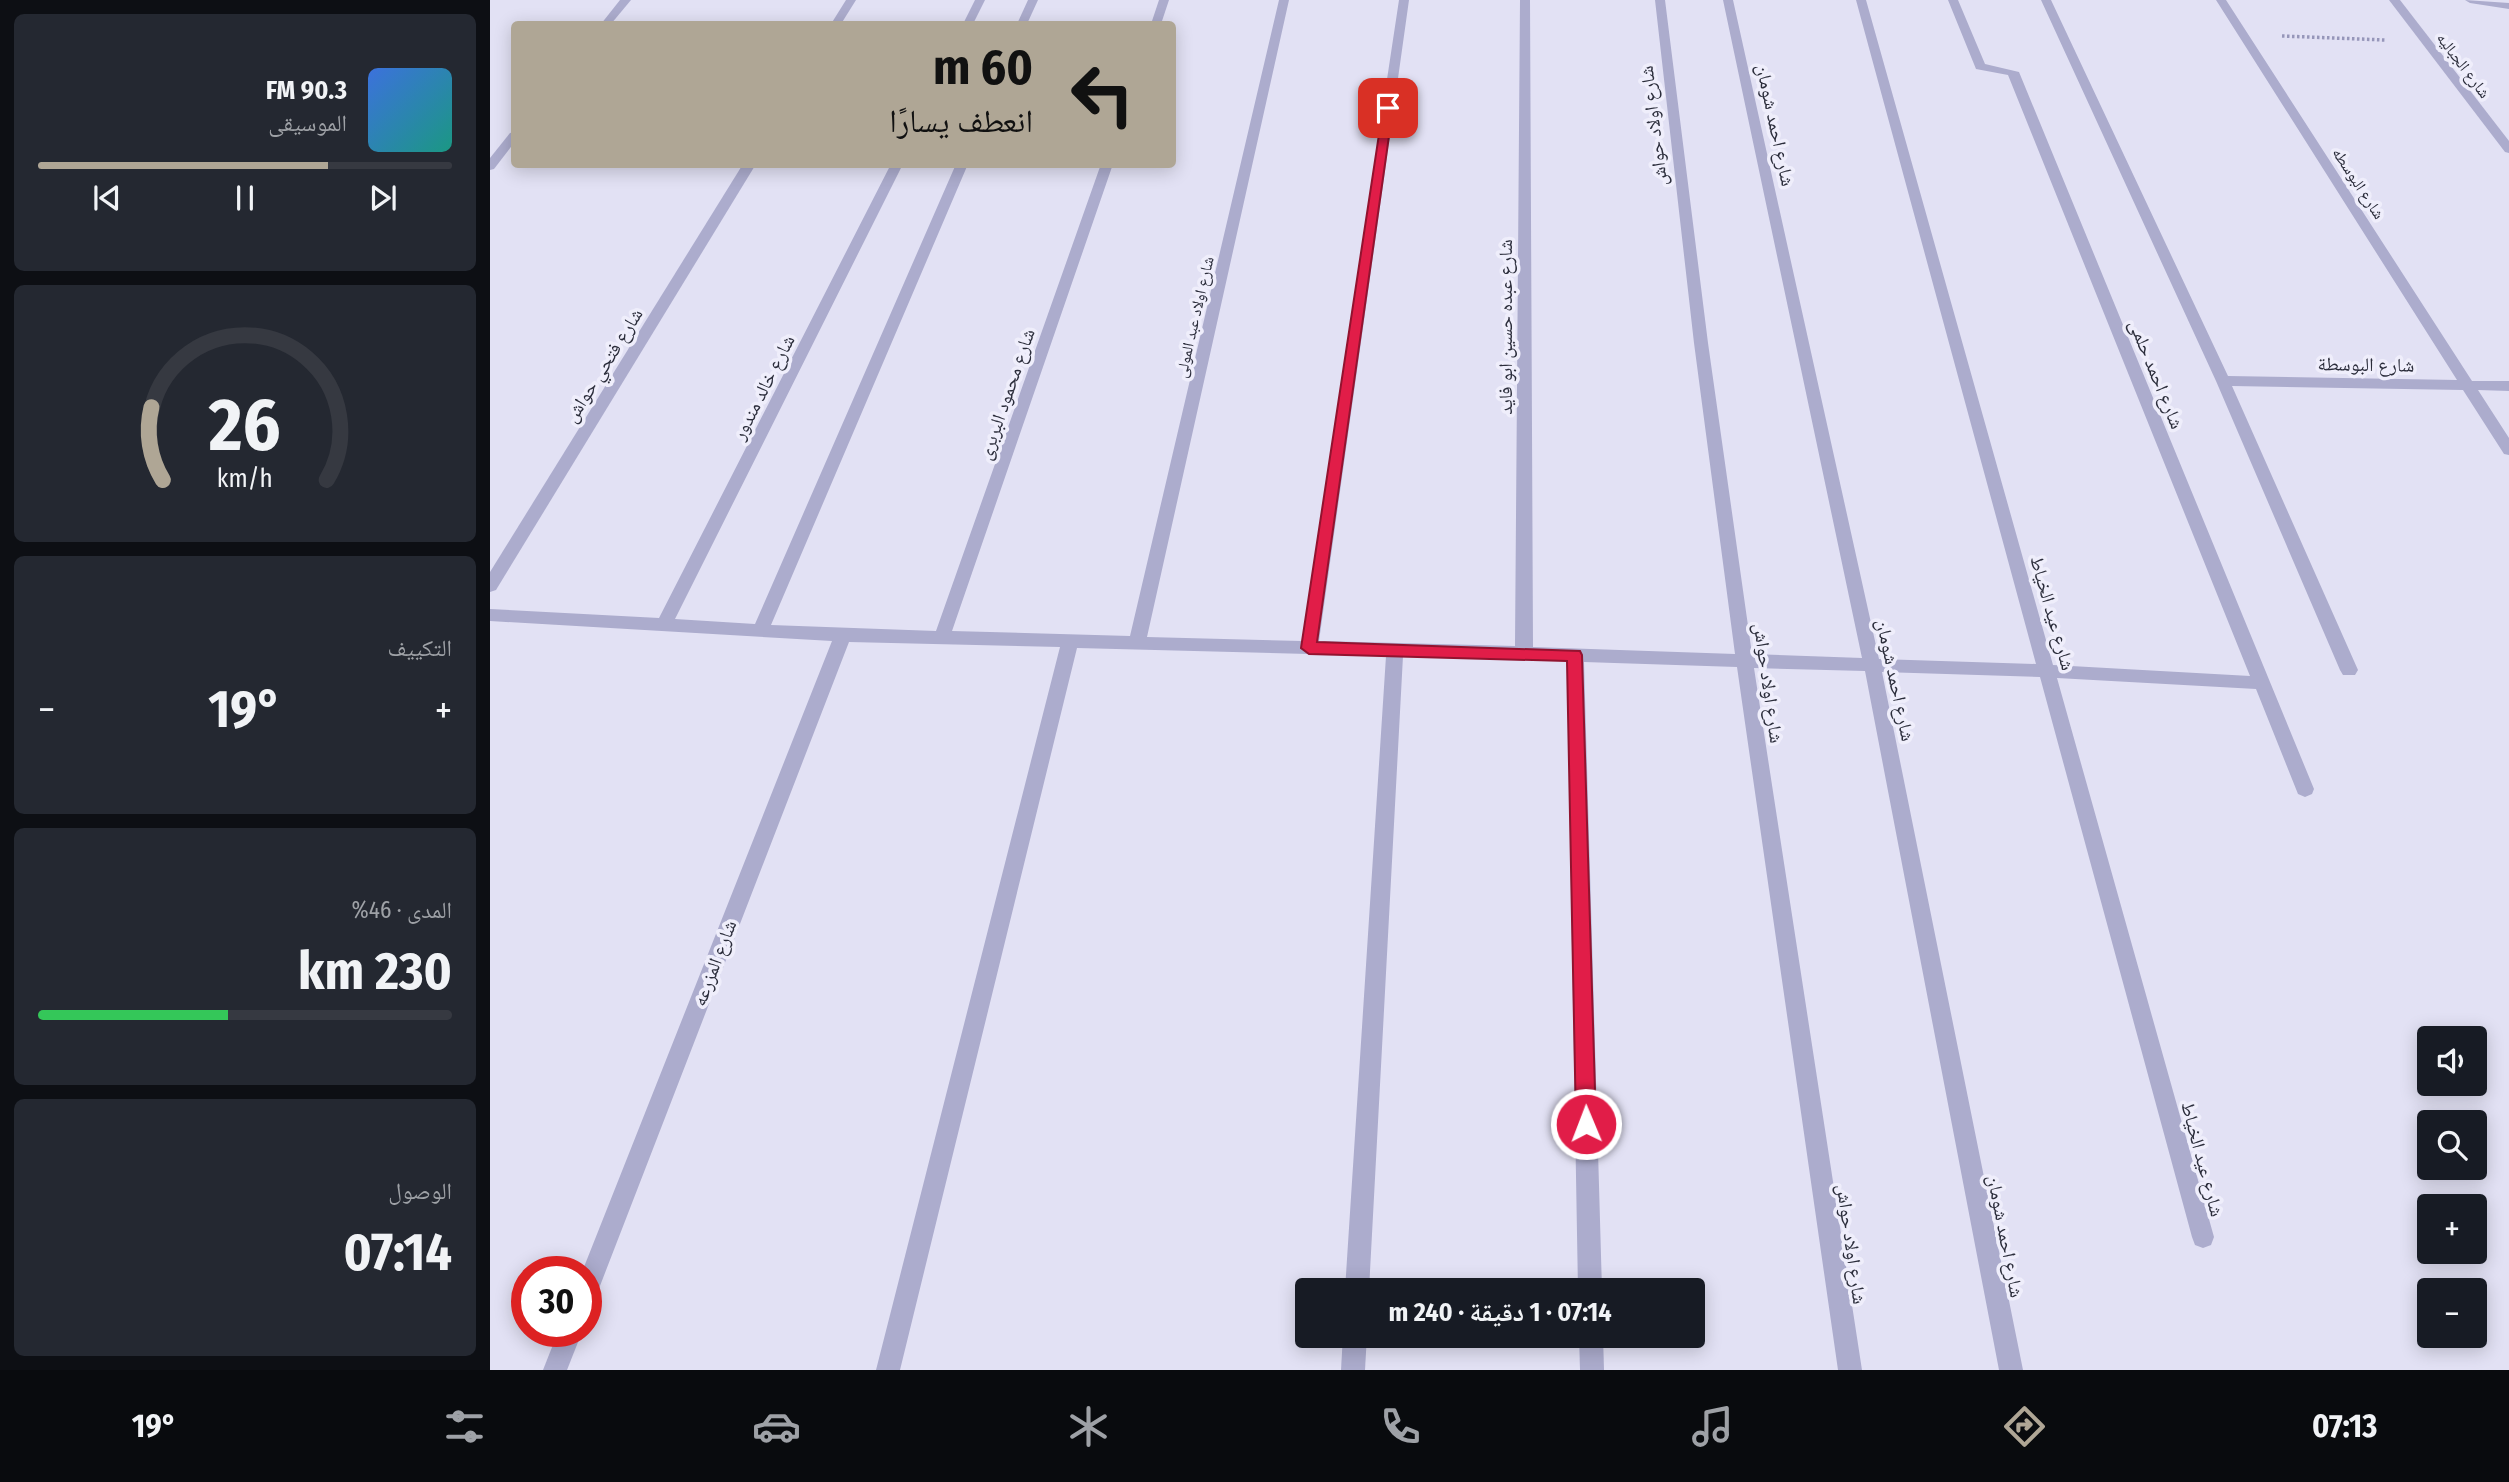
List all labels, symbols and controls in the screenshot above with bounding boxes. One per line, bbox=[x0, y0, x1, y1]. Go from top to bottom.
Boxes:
street label: شارع الجباليه bbox=[2432, 29, 2494, 102]
text: 60 m bbox=[933, 38, 1033, 97]
icon: left bbox=[1057, 49, 1148, 140]
street label: شارع احمد شومان bbox=[1751, 62, 1800, 188]
street label: شارع اولاد حواش bbox=[1635, 65, 1672, 187]
text: 90.3 FM bbox=[266, 75, 347, 106]
pin bbox=[1358, 78, 1418, 138]
icon: arrive bbox=[1369, 89, 1407, 127]
text: انعطف يسارًا bbox=[889, 102, 1033, 140]
text: الموسيقى bbox=[268, 109, 347, 137]
street label: شارع البوسطه bbox=[2328, 144, 2389, 223]
icon: previous bbox=[88, 179, 126, 217]
icon: pause bbox=[226, 179, 264, 217]
icon: next bbox=[364, 179, 402, 217]
street label: شارع عبده حسين ابو فايد bbox=[1494, 239, 1517, 415]
street label: شارع اولاد عبد المولى bbox=[1171, 255, 1219, 380]
street label: شارع فتحي حواش bbox=[559, 304, 651, 429]
street label: شارع احمد حلمى bbox=[2124, 316, 2189, 432]
street label: شارع محمود البربرى bbox=[973, 325, 1040, 463]
street label: شارع خالد مندور bbox=[727, 331, 800, 444]
street label: شارع البوسطة bbox=[2317, 352, 2414, 377]
text: 26 bbox=[208, 382, 281, 469]
text: km/h bbox=[217, 464, 273, 494]
street label: شارع عيد الخياط bbox=[2025, 553, 2080, 673]
street label: شارع احمد شومان bbox=[1871, 617, 1920, 743]
street label: شارع اولاد حواش bbox=[1749, 622, 1788, 745]
text: التكييف bbox=[387, 634, 452, 662]
text: 19° bbox=[208, 678, 282, 741]
text: − bbox=[38, 687, 55, 733]
text: + bbox=[435, 687, 452, 733]
text: المدى · 46% bbox=[352, 896, 452, 924]
street label: شارع المزرعه bbox=[688, 917, 741, 1009]
text: 230 km bbox=[298, 940, 452, 1003]
map controls bbox=[2417, 1026, 2487, 1348]
button: sound bbox=[2417, 1026, 2487, 1096]
position arrow bbox=[1549, 1087, 1623, 1161]
street label: شارع عيد الخياط bbox=[2176, 1099, 2229, 1219]
button: search bbox=[2417, 1110, 2487, 1180]
street label: شارع احمد شومان bbox=[1982, 1173, 2029, 1299]
text: الوصول bbox=[388, 1177, 452, 1205]
street label: شارع اولاد حواش bbox=[1832, 1183, 1871, 1306]
button: + bbox=[2417, 1194, 2487, 1264]
text: 07:14 bbox=[344, 1221, 452, 1284]
speed limit sign: 30 bbox=[511, 1256, 602, 1347]
button: − bbox=[2417, 1278, 2487, 1348]
text: 07:14 · 1 دقيقة · 240 m bbox=[1388, 1297, 1612, 1328]
icon: filters bbox=[440, 1402, 489, 1451]
icon: car bbox=[752, 1402, 801, 1451]
icon: climate bbox=[1064, 1402, 1113, 1451]
icon: phone bbox=[1376, 1402, 1425, 1451]
icon: music bbox=[1688, 1402, 1737, 1451]
icon: directions bbox=[2000, 1402, 2049, 1451]
text: 19° bbox=[132, 1407, 177, 1445]
text: 07:13 bbox=[2312, 1407, 2377, 1445]

